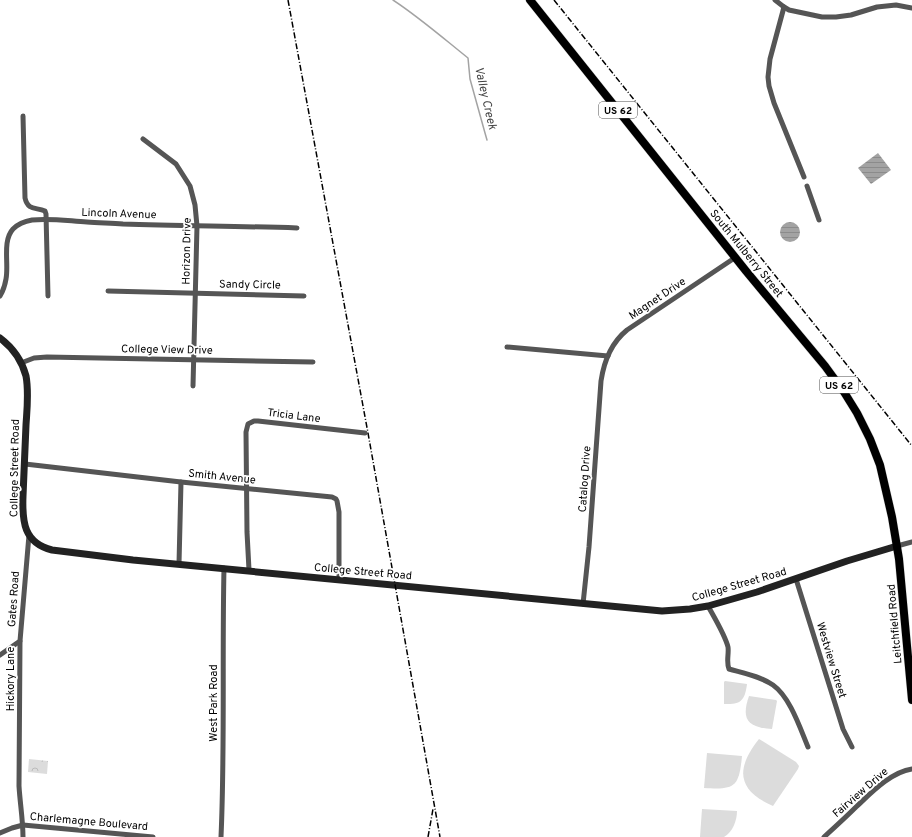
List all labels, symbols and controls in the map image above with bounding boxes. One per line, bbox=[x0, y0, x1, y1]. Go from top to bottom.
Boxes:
water label: Valley Creek bbox=[470, 65, 500, 132]
road number: US 62 bbox=[599, 102, 637, 118]
street label: Lincoln Avenue bbox=[81, 206, 157, 222]
street label: South Mulberry Street bbox=[706, 207, 786, 300]
street label: Horizon Drive bbox=[179, 217, 195, 285]
street label: Magnet Drive bbox=[626, 275, 689, 323]
street label: Sandy Circle bbox=[219, 277, 281, 293]
street label: College View Drive bbox=[121, 342, 213, 358]
road number: US 62 bbox=[820, 377, 858, 393]
street label: Tricia Lane bbox=[266, 406, 321, 426]
street label: College Street Road bbox=[7, 419, 23, 517]
street label: Catalog Drive bbox=[576, 445, 594, 513]
street label: Smith Avenue bbox=[187, 466, 256, 488]
street label: College Street Road bbox=[313, 561, 412, 583]
street label: College Street Road bbox=[690, 565, 788, 605]
street label: Gates Road bbox=[5, 571, 23, 628]
street label: Leitchfield Road bbox=[885, 583, 905, 664]
street label: Westview Street bbox=[813, 621, 849, 700]
street label: Hickory Lane bbox=[4, 647, 18, 711]
street label: West Park Road bbox=[207, 664, 221, 742]
street label: Fairview Drive bbox=[830, 765, 891, 821]
street label: Charlemagne Boulevard bbox=[29, 810, 149, 834]

